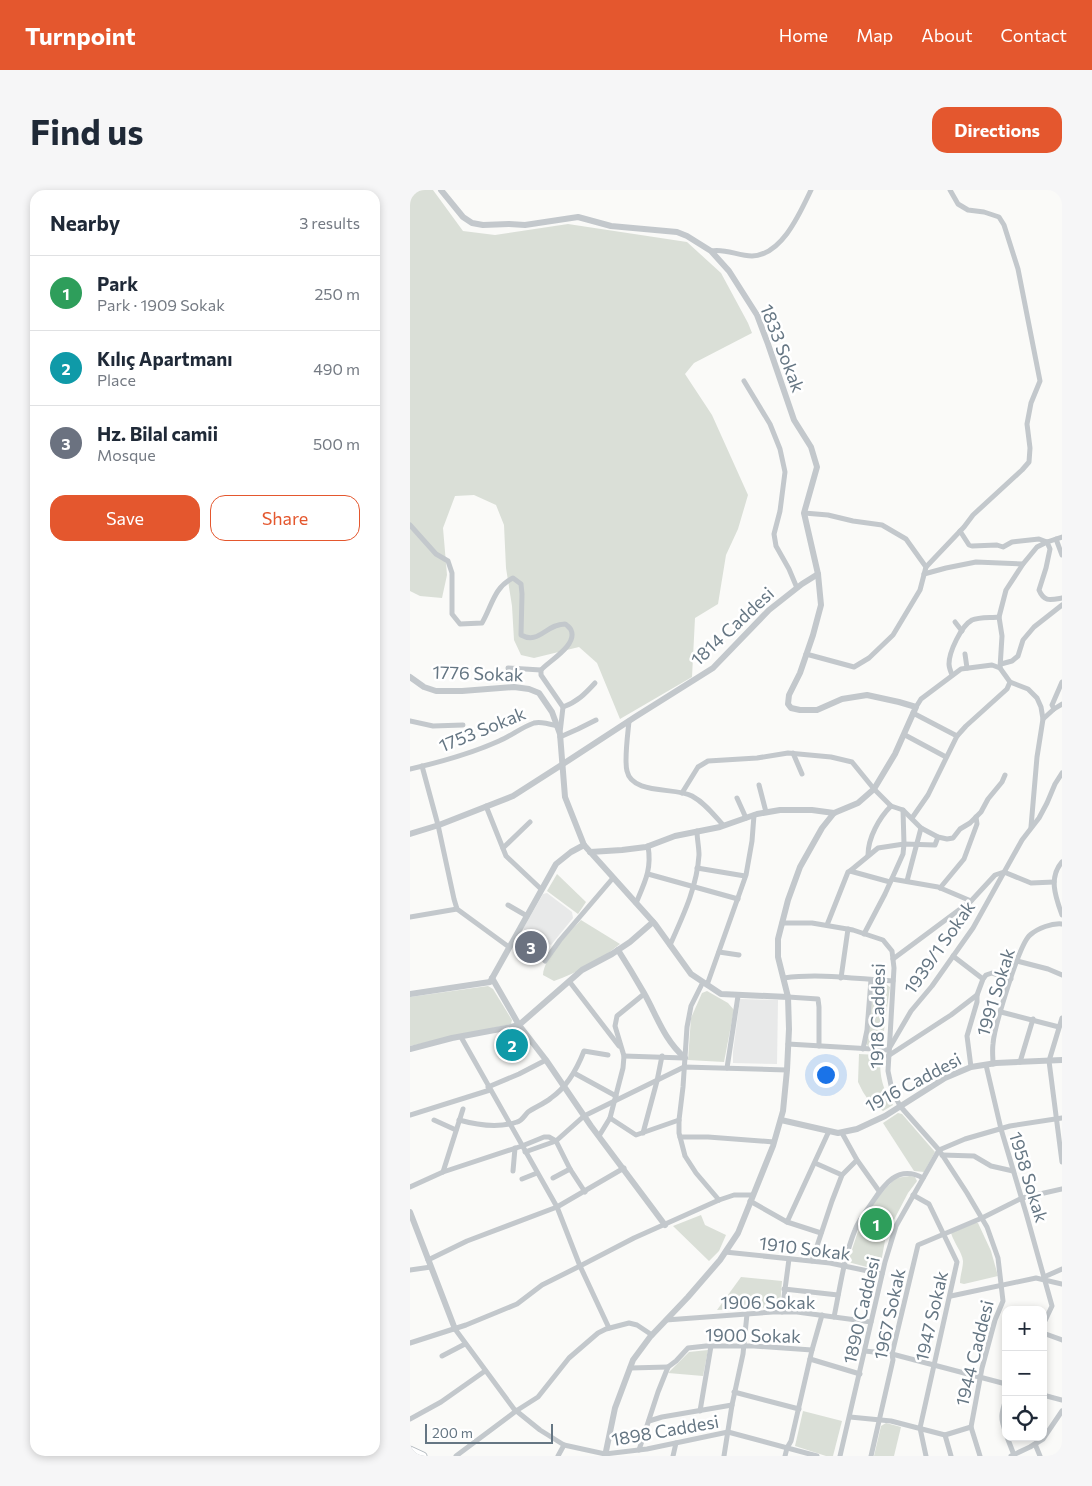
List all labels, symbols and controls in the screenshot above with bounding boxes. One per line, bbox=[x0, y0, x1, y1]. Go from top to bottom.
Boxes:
text: Turnpoint bbox=[25, 21, 136, 50]
text: Home bbox=[779, 24, 828, 46]
text: Map bbox=[856, 24, 893, 46]
text: About bbox=[921, 24, 973, 46]
text: Contact bbox=[1001, 24, 1067, 46]
button: Directions bbox=[932, 107, 1062, 153]
text: Find us bbox=[30, 109, 144, 152]
text: Nearby bbox=[50, 210, 120, 235]
text: 3 results bbox=[299, 213, 360, 232]
text: Park bbox=[97, 272, 138, 295]
text: 1 bbox=[62, 284, 70, 303]
text: 250 m bbox=[314, 284, 360, 303]
text: Park · 1909 Sokak bbox=[97, 295, 225, 314]
street label: 1833 Sokak bbox=[756, 301, 810, 395]
text: Kılıç Apartmanı bbox=[97, 347, 233, 370]
text: 2 bbox=[61, 359, 71, 378]
text: 490 m bbox=[313, 359, 360, 378]
text: Place bbox=[97, 370, 136, 389]
text: Hz. Bilal camii bbox=[97, 422, 218, 445]
text: 3 bbox=[61, 434, 71, 453]
text: 500 m bbox=[313, 434, 360, 453]
text: Mosque bbox=[97, 445, 156, 464]
button: Save bbox=[50, 495, 200, 541]
button: Share bbox=[210, 495, 360, 541]
street label: 1814 Caddesi bbox=[686, 582, 778, 670]
street label: 1776 Sokak bbox=[432, 660, 524, 686]
street label: 1753 Sokak bbox=[435, 702, 529, 756]
street label: 1939/1 Sokak bbox=[899, 896, 979, 998]
pin: 3 bbox=[515, 928, 547, 966]
street label: 1991 Sokak bbox=[971, 945, 1019, 1039]
street label: 1918 Caddesi bbox=[865, 963, 889, 1069]
pin: 2 bbox=[496, 1026, 528, 1064]
street label: 1916 Caddesi bbox=[861, 1048, 965, 1116]
your location bbox=[813, 1062, 839, 1088]
street label: 1958 Sokak bbox=[1005, 1129, 1053, 1225]
pin: 1 bbox=[860, 1205, 892, 1243]
street label: 1910 Sokak bbox=[758, 1231, 852, 1265]
street label: 1890 Caddesi bbox=[838, 1254, 884, 1366]
street label: 1967 Sokak bbox=[869, 1266, 909, 1362]
street label: 1947 Sokak bbox=[910, 1268, 952, 1363]
street label: 1906 Sokak bbox=[721, 1291, 816, 1313]
street label: 1944 Caddesi bbox=[950, 1298, 998, 1408]
map controls bbox=[1002, 1306, 1047, 1441]
button: + bbox=[1002, 1306, 1047, 1351]
street label: 1900 Sokak bbox=[705, 1323, 801, 1347]
button: − bbox=[1002, 1351, 1047, 1396]
button: locate bbox=[1002, 1396, 1047, 1441]
street label: 1898 Caddesi bbox=[610, 1410, 720, 1450]
scale bar bbox=[425, 1421, 552, 1444]
text: 200 m bbox=[432, 1424, 473, 1441]

